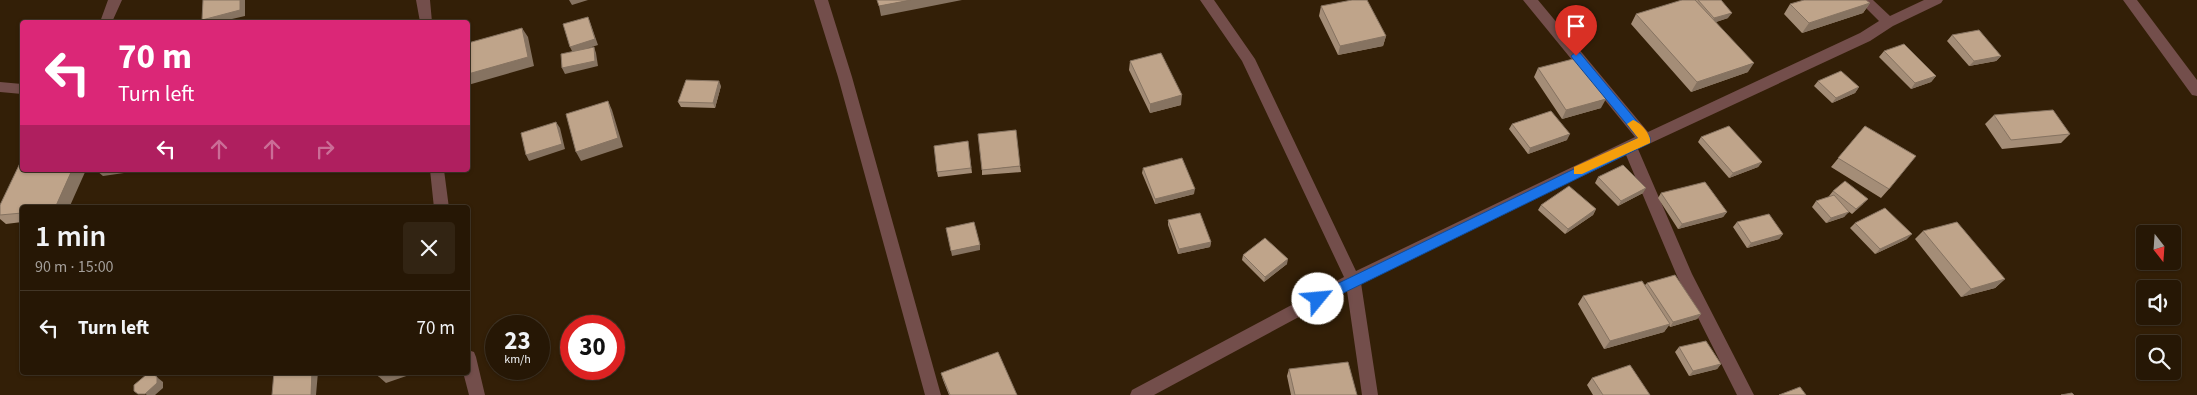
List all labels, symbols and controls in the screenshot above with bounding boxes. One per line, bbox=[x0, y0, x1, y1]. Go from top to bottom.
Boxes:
pin bbox=[1555, 5, 1597, 56]
icon: arrive bbox=[1562, 12, 1590, 40]
text: 70 m bbox=[118, 32, 192, 82]
icon: left bbox=[35, 40, 100, 105]
text: Turn left bbox=[118, 78, 194, 110]
icon: left bbox=[152, 135, 180, 163]
icon: ahead bbox=[205, 135, 233, 163]
icon: ahead bbox=[258, 135, 286, 163]
icon: right bbox=[311, 135, 339, 163]
text: 1 min bbox=[35, 215, 106, 258]
button: close bbox=[403, 222, 455, 274]
north arrow bbox=[2136, 225, 2181, 270]
map controls bbox=[2136, 225, 2181, 380]
text: 90 m · 15:00 bbox=[35, 256, 114, 278]
position arrow bbox=[1291, 272, 1343, 324]
button: sound bbox=[2136, 280, 2181, 325]
icon: left bbox=[35, 314, 63, 342]
text: Turn left bbox=[78, 315, 149, 342]
text: 70 m bbox=[417, 315, 455, 342]
speed limit sign: 30 bbox=[560, 315, 625, 380]
text: 23 bbox=[504, 323, 531, 359]
button: search bbox=[2136, 335, 2181, 380]
text: km/h bbox=[504, 351, 531, 368]

